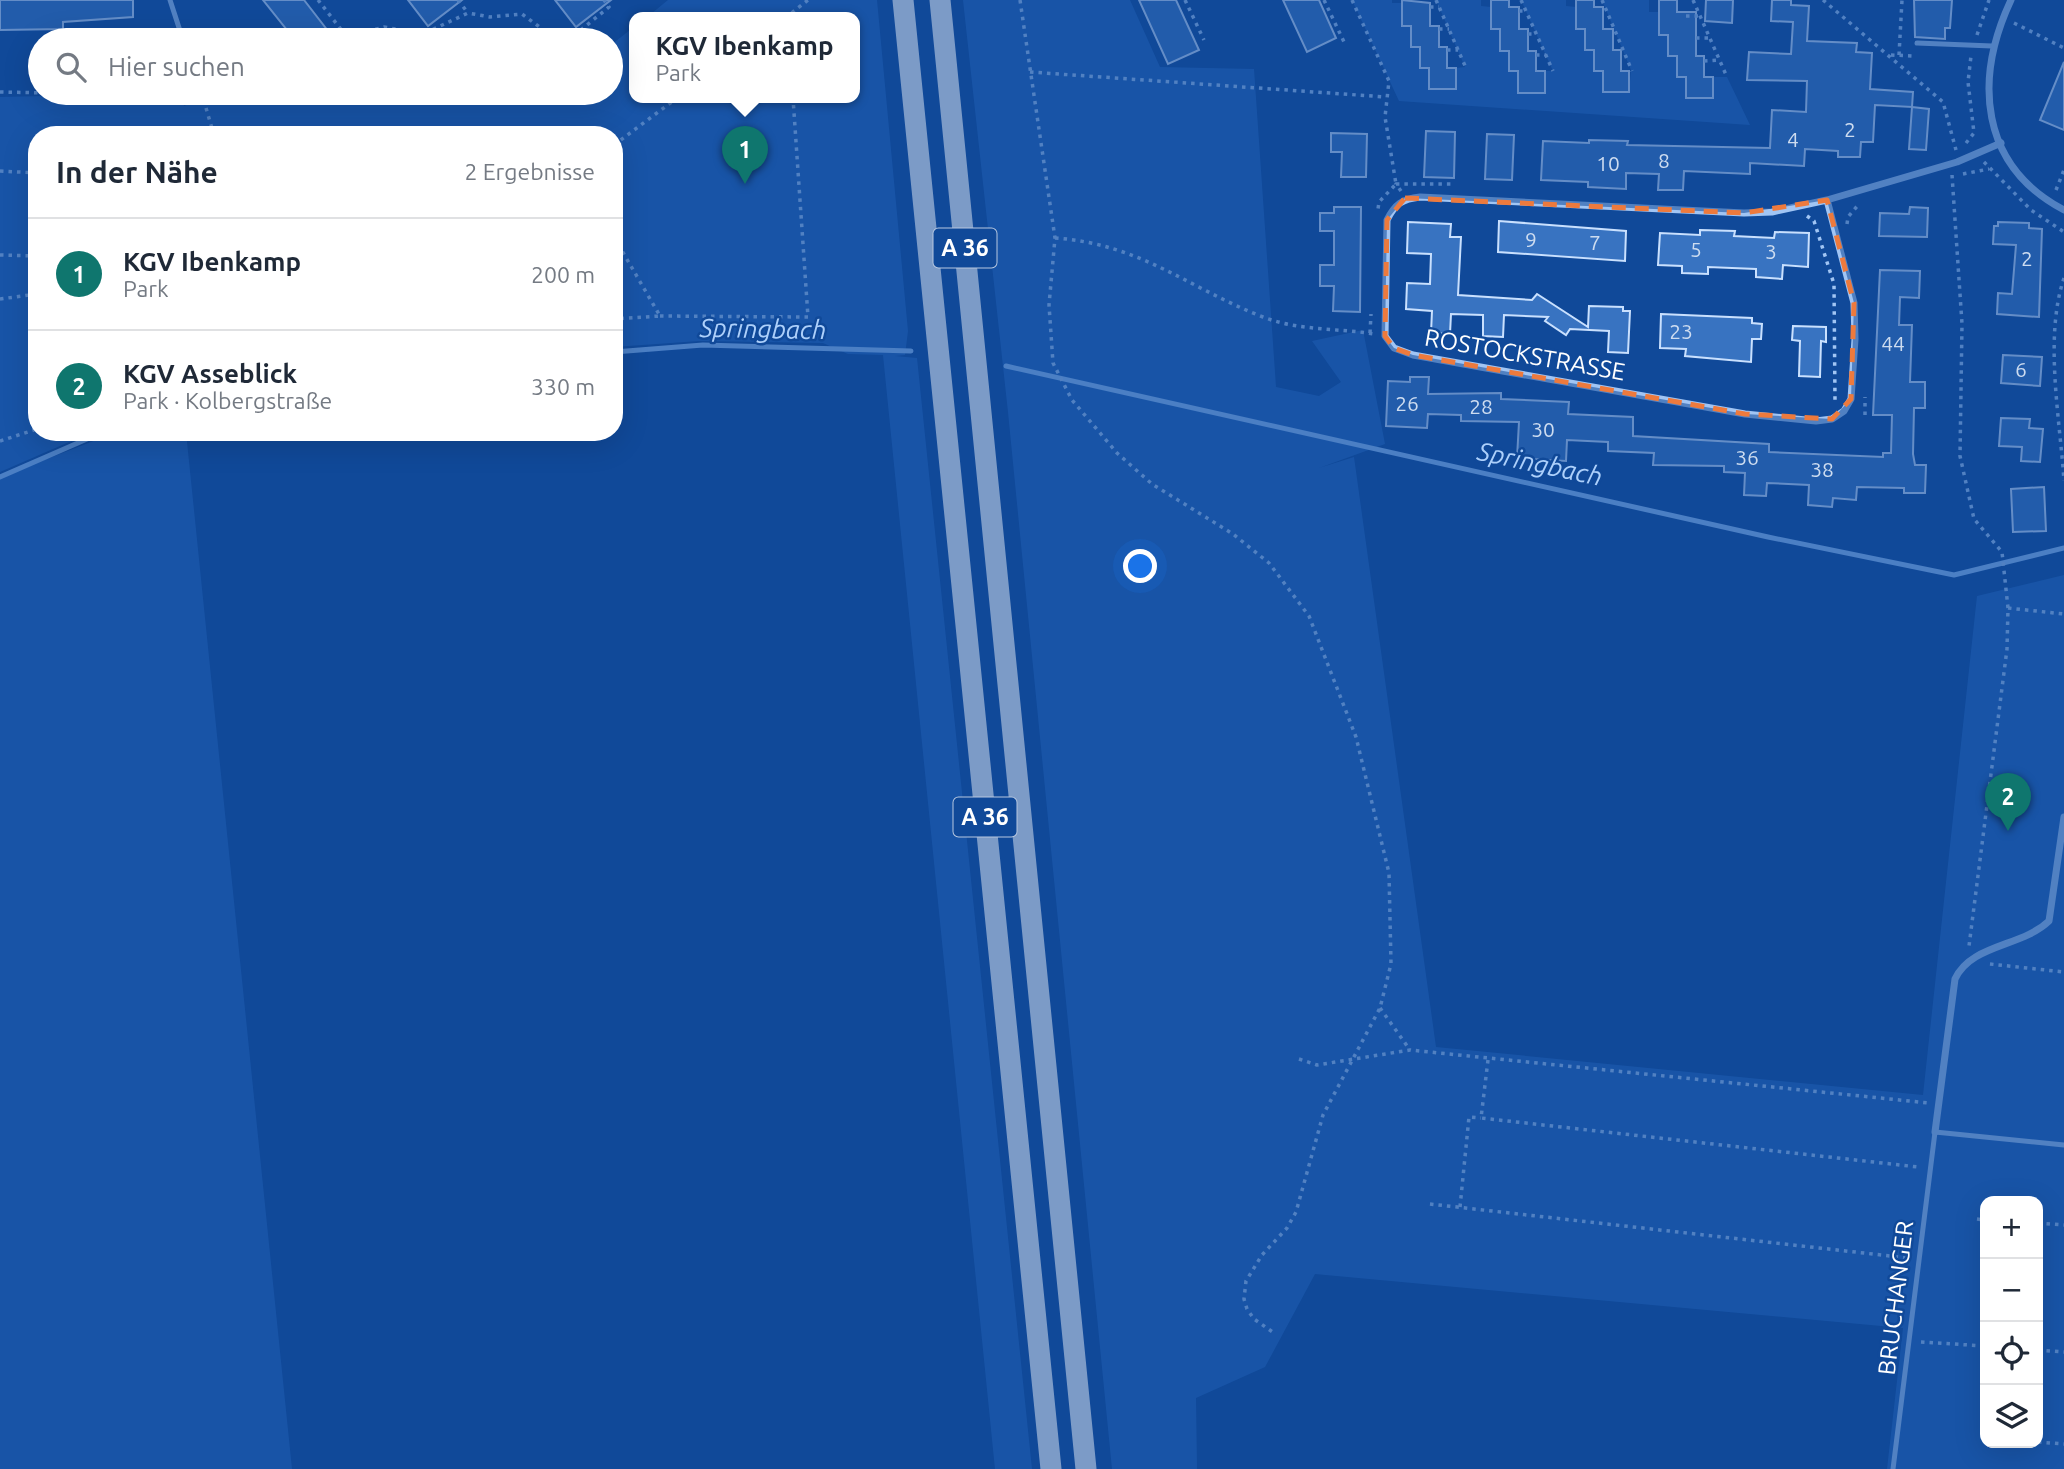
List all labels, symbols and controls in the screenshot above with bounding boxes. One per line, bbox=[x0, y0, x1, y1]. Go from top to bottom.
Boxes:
popup bbox=[629, 12, 860, 103]
search box bbox=[28, 28, 623, 105]
text: KGV Ibenkamp bbox=[655, 31, 834, 60]
icon: search bbox=[52, 48, 90, 86]
text: Hier suchen bbox=[108, 52, 245, 81]
text: Park bbox=[655, 60, 701, 85]
house number: 2 bbox=[1844, 117, 1856, 141]
pin: 1 bbox=[722, 126, 768, 184]
house number: 4 bbox=[1787, 127, 1799, 151]
house number: 8 bbox=[1658, 148, 1670, 172]
house number: 10 bbox=[1596, 151, 1620, 175]
text: In der Nähe bbox=[56, 155, 218, 189]
text: 2 Ergebnisse bbox=[464, 159, 595, 184]
house number: 9 bbox=[1525, 227, 1537, 251]
road number: A 36 bbox=[934, 229, 996, 268]
house number: 7 bbox=[1589, 230, 1601, 254]
house number: 5 bbox=[1690, 237, 1702, 261]
house number: 3 bbox=[1765, 239, 1777, 263]
house number: 2 bbox=[2021, 246, 2033, 270]
text: KGV Ibenkamp bbox=[123, 247, 301, 276]
text: 1 bbox=[73, 262, 85, 287]
text: 200 m bbox=[531, 262, 595, 287]
text: Park bbox=[123, 276, 169, 301]
water label: Springbach bbox=[698, 313, 827, 344]
house number: 23 bbox=[1669, 319, 1693, 343]
street label: ROSTOCKSTRASSE bbox=[1423, 324, 1627, 385]
house number: 44 bbox=[1881, 331, 1905, 355]
house number: 6 bbox=[2015, 357, 2027, 381]
text: KGV Asseblick bbox=[123, 359, 297, 388]
text: 2 bbox=[73, 374, 85, 399]
text: 330 m bbox=[531, 374, 595, 399]
text: Park · Kolbergstraße bbox=[123, 388, 332, 413]
house number: 26 bbox=[1395, 391, 1419, 415]
house number: 28 bbox=[1469, 394, 1493, 418]
house number: 30 bbox=[1531, 417, 1555, 441]
water label: Springbach bbox=[1474, 436, 1605, 491]
house number: 36 bbox=[1735, 445, 1759, 469]
house number: 38 bbox=[1810, 457, 1834, 481]
your location bbox=[1123, 549, 1157, 583]
pin: 2 bbox=[1985, 773, 2031, 831]
road number: A 36 bbox=[954, 797, 1016, 836]
map controls bbox=[1980, 1196, 2043, 1448]
button: + bbox=[1980, 1196, 2043, 1259]
street label: BRUCHANGER bbox=[1873, 1219, 1918, 1377]
button: − bbox=[1980, 1259, 2043, 1322]
button: locate bbox=[1980, 1322, 2043, 1385]
button: layers bbox=[1980, 1385, 2043, 1448]

